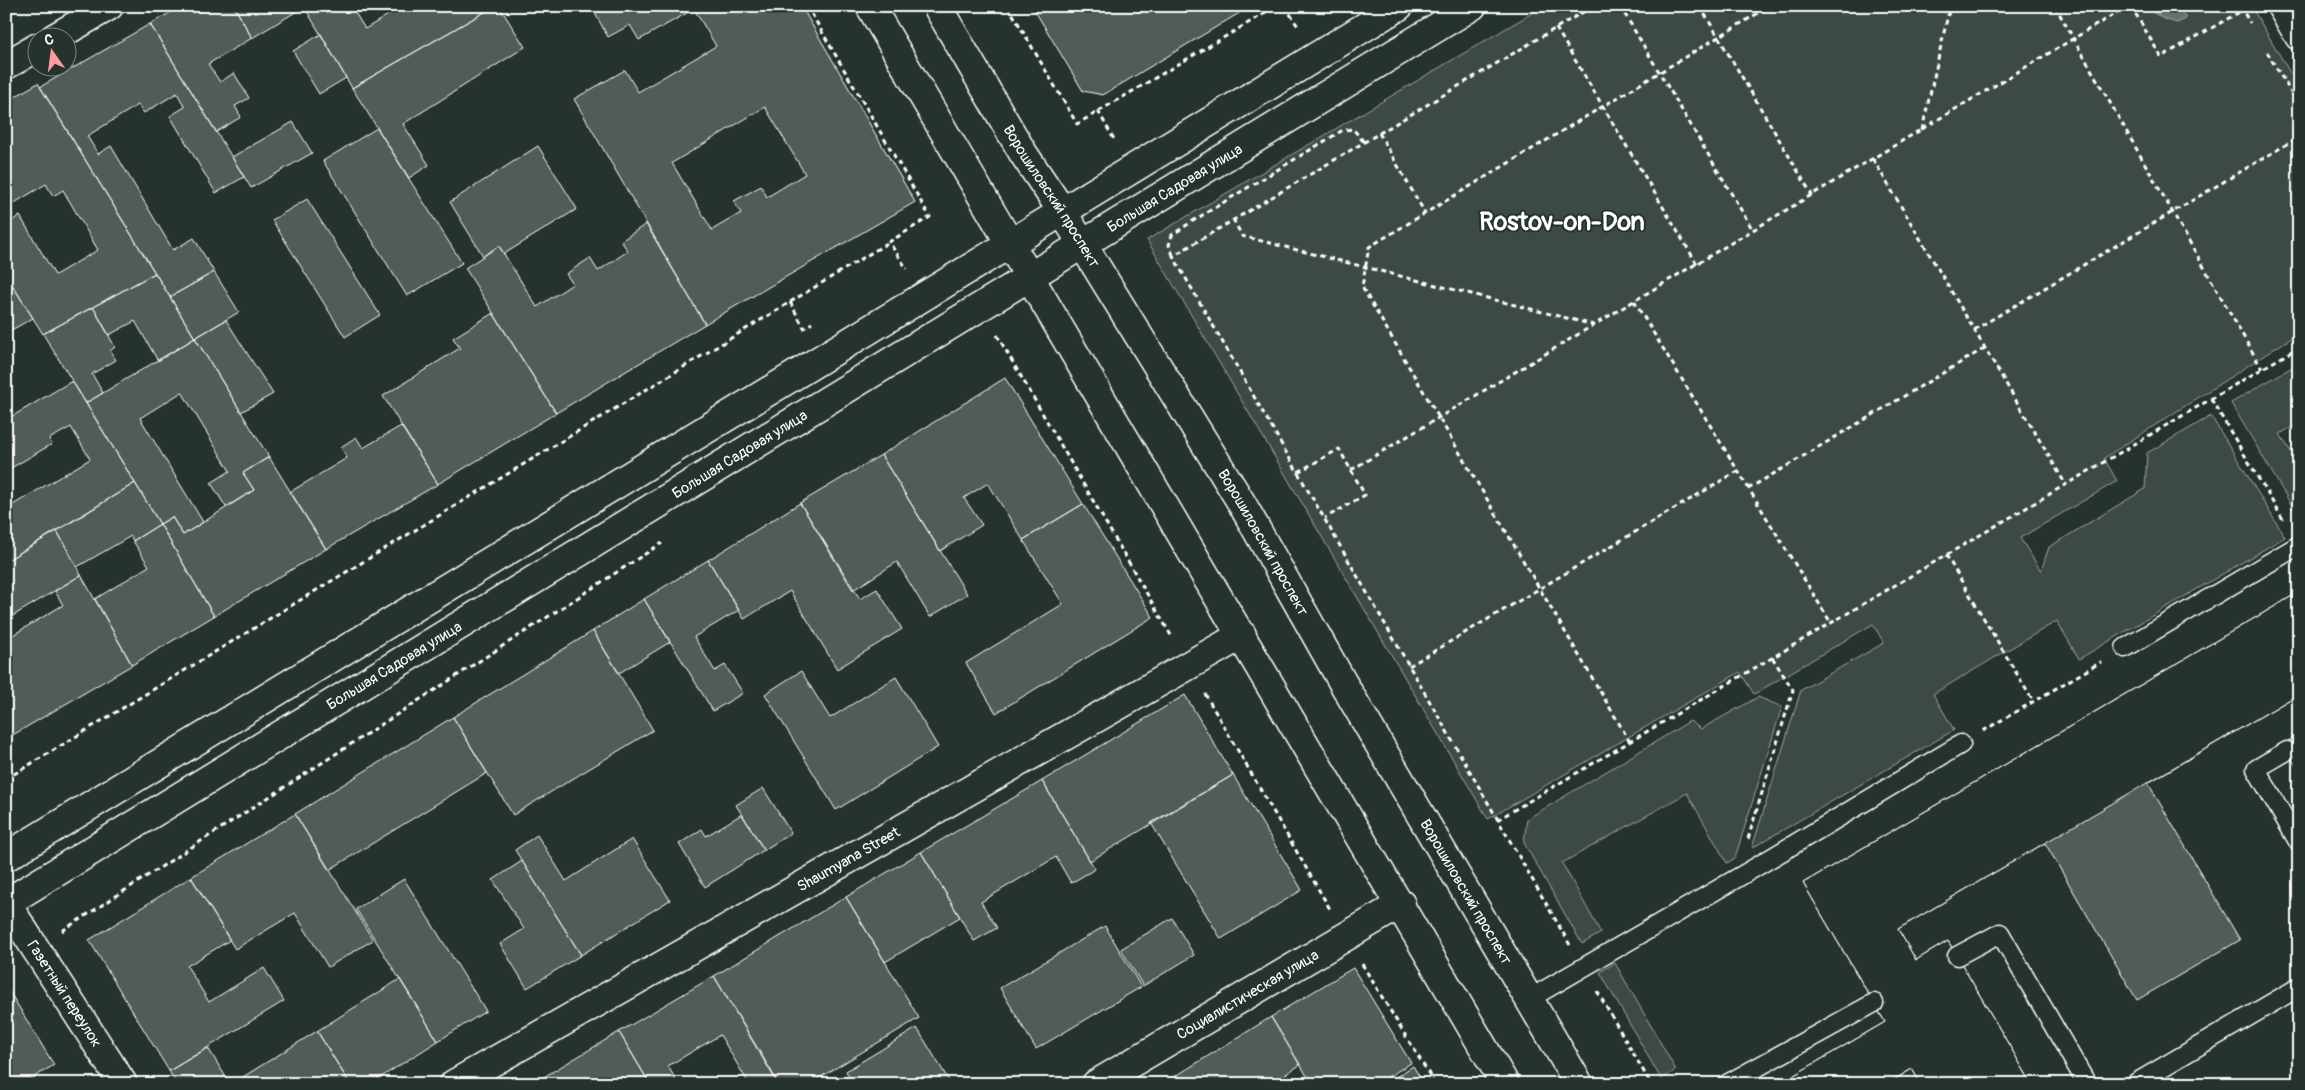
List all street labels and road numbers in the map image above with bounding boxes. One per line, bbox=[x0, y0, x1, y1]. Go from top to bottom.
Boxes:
street label: Ворошиловский проспект bbox=[999, 121, 1104, 271]
street label: Большая Садовая улица bbox=[1103, 139, 1246, 237]
street label: Большая Садовая улица bbox=[668, 406, 811, 503]
street label: Ворошиловский проспект bbox=[1214, 466, 1313, 619]
street label: Большая Садовая улица bbox=[323, 617, 465, 714]
street label: Ворошиловский проспект bbox=[1416, 816, 1516, 969]
street label: Shaumyana Street bbox=[794, 822, 904, 896]
street label: Газетный переулок bbox=[23, 937, 106, 1051]
street label: Социалистическая улица bbox=[1173, 945, 1322, 1044]

